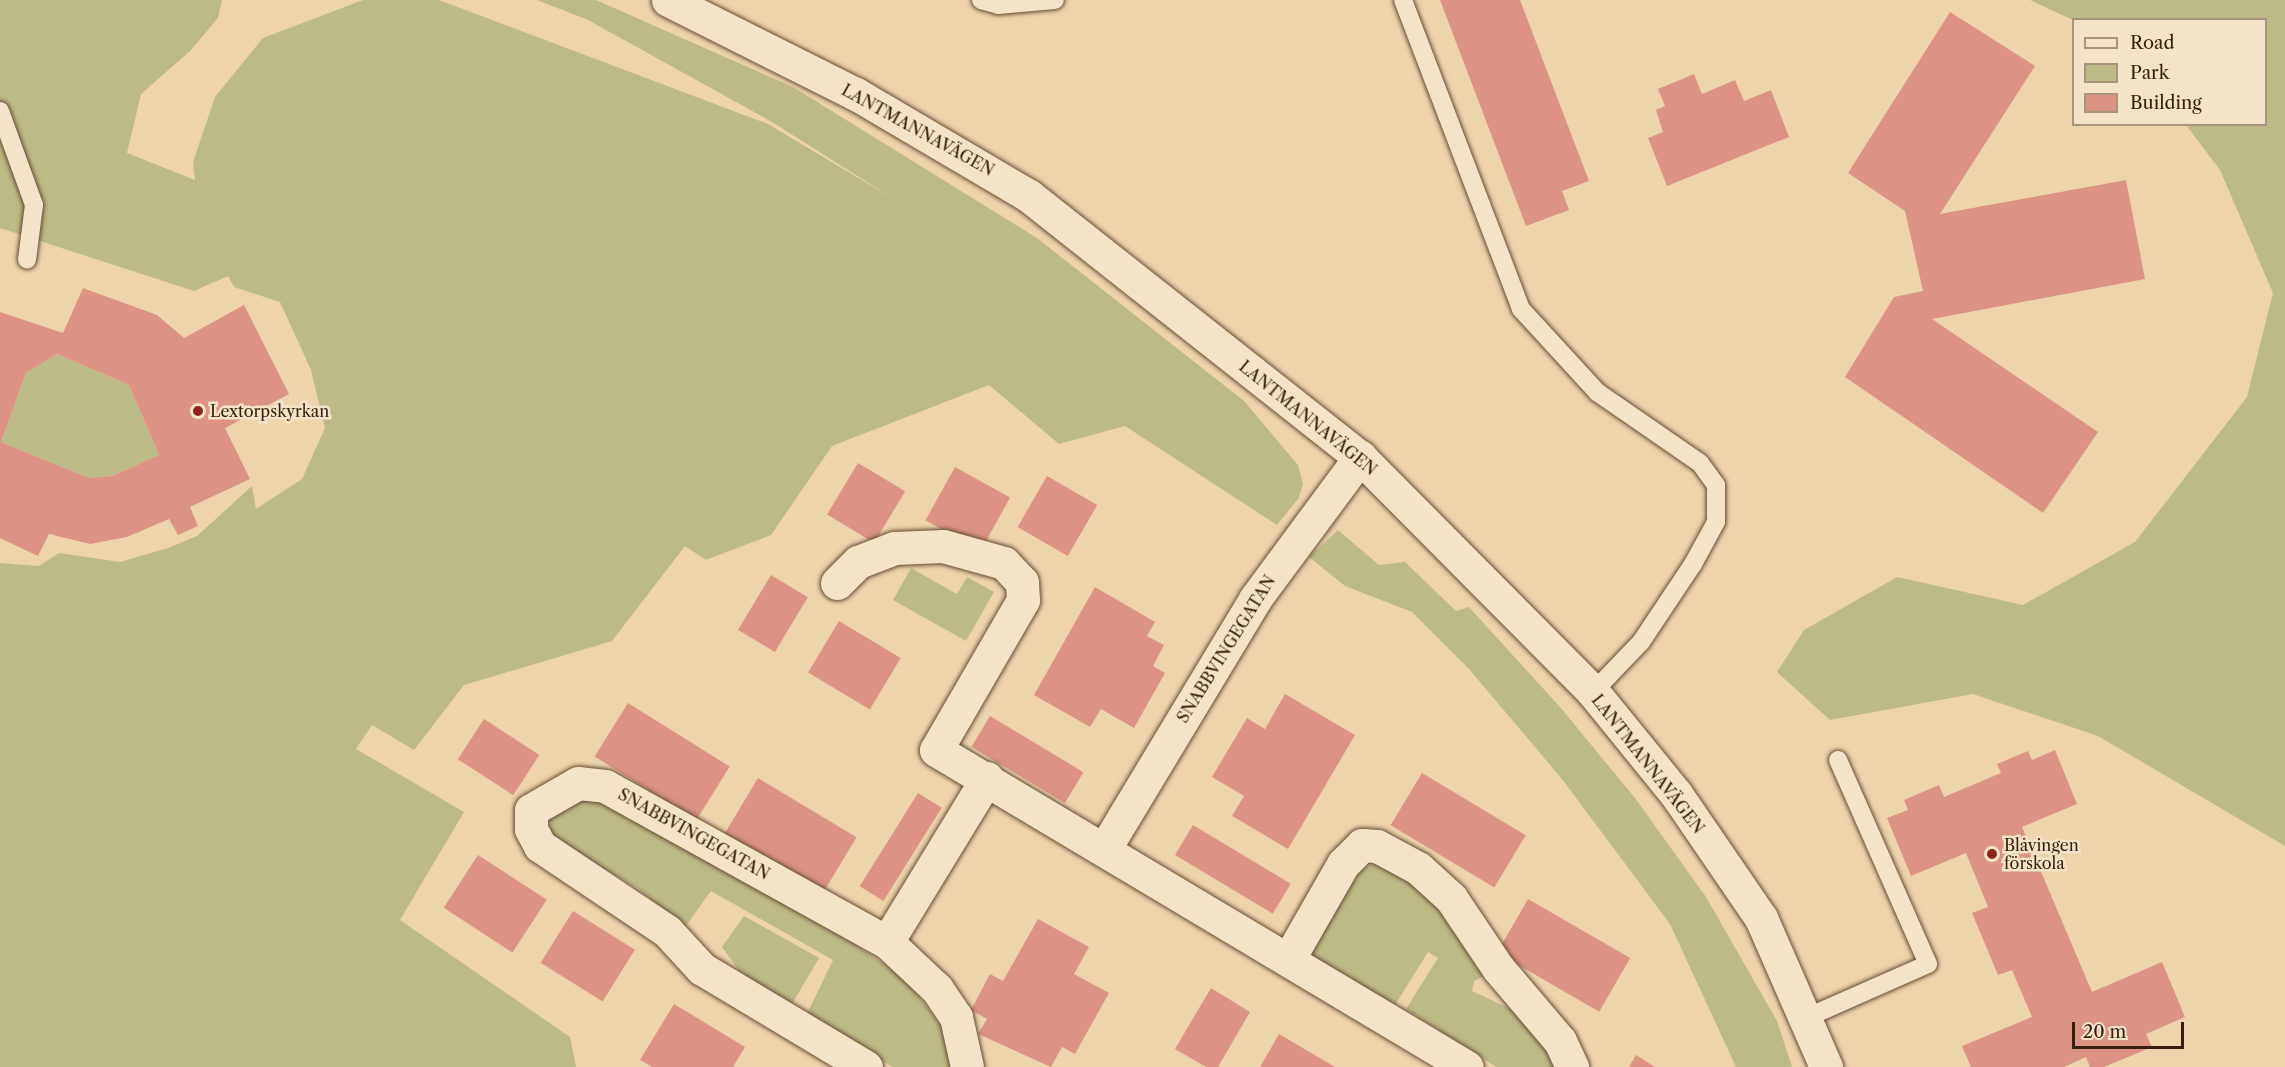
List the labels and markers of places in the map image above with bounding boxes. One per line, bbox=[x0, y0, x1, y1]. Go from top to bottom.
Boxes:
place label: Lextorpskyrkan bbox=[210, 401, 329, 421]
marker: Lextorpskyrkan bbox=[191, 404, 205, 418]
place label: Blåvingen förskola bbox=[2004, 835, 2079, 873]
marker: Blåvingen förskola bbox=[1985, 847, 1999, 861]

